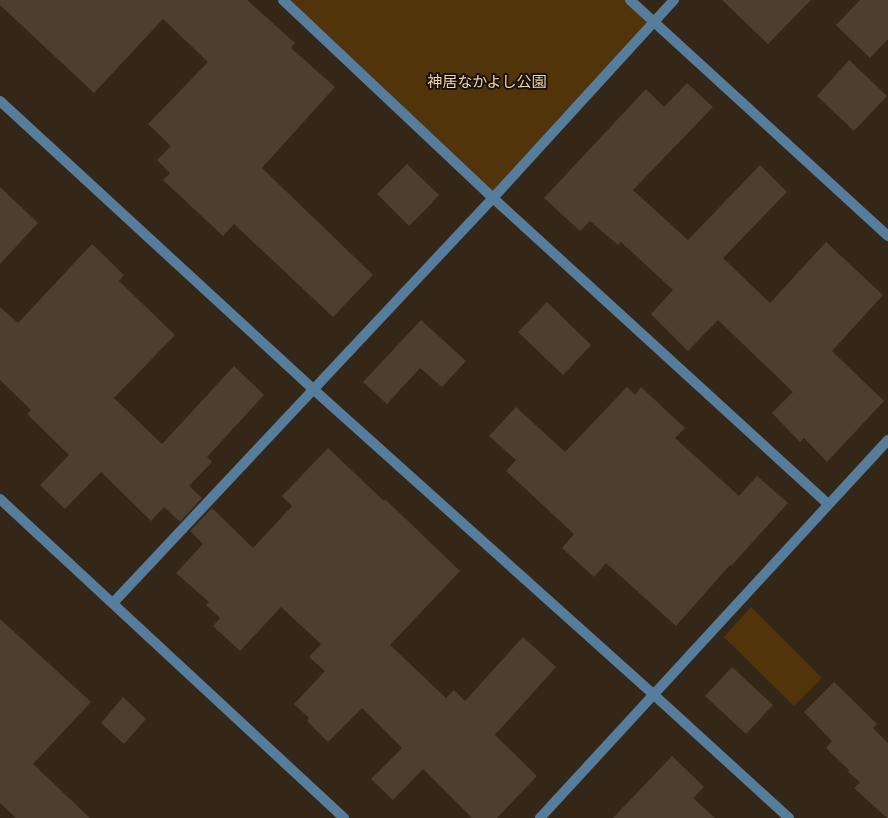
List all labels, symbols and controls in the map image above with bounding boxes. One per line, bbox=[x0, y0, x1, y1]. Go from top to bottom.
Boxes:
park label: 神居なかよし公園 bbox=[427, 72, 547, 91]

